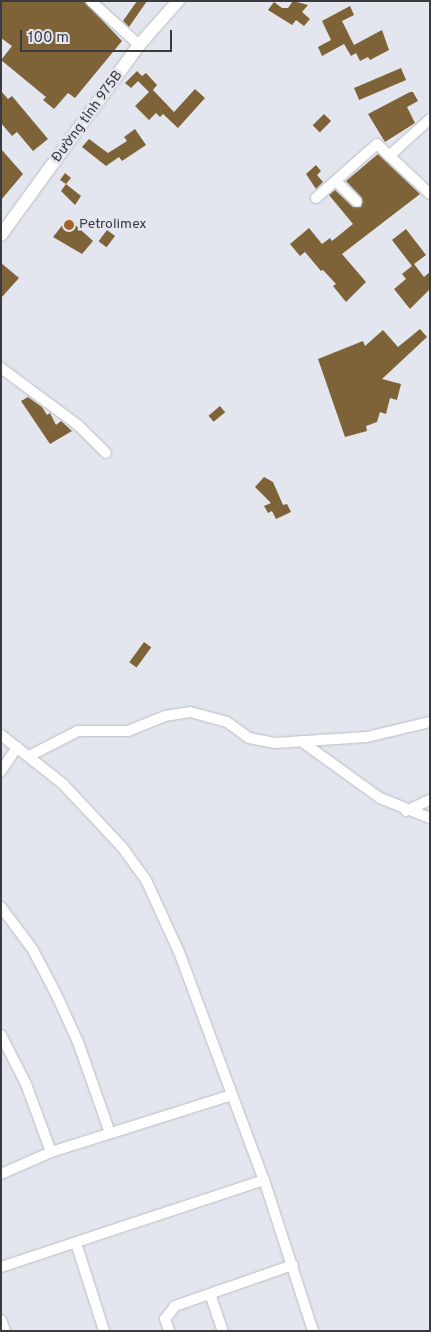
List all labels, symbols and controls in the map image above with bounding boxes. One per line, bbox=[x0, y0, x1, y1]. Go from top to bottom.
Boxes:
scale bar bbox=[22, 20, 175, 52]
text: 100 m bbox=[28, 29, 69, 48]
street label: Đường tỉnh 975B bbox=[49, 68, 127, 166]
place label: Petrolimex bbox=[79, 217, 147, 233]
marker: Petrolimex bbox=[63, 219, 75, 231]

